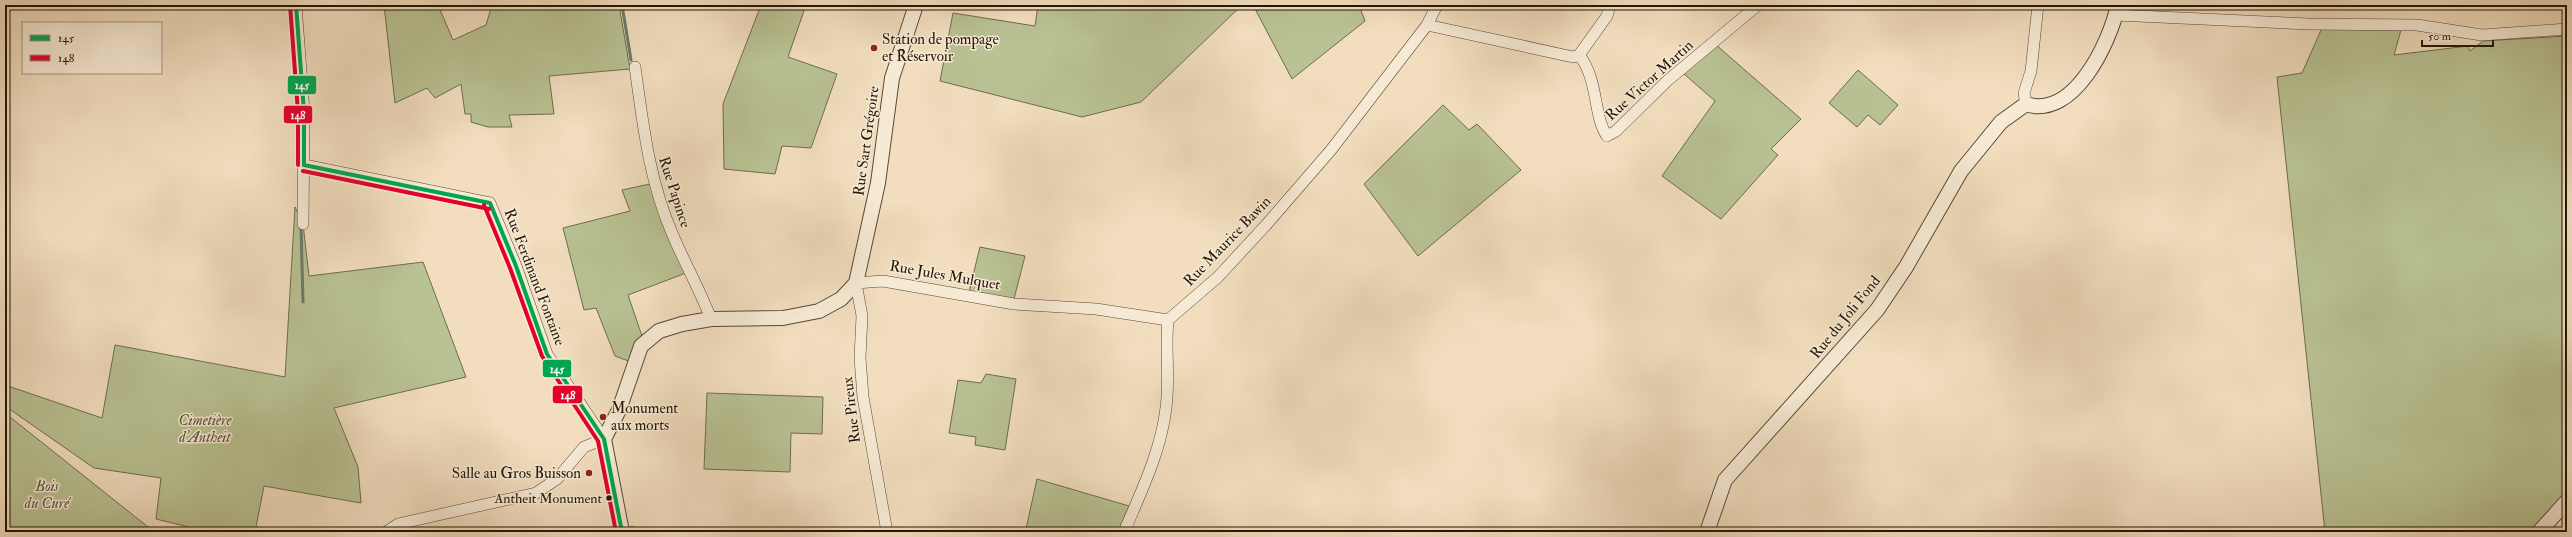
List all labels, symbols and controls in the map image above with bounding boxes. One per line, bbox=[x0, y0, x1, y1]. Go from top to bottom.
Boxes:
legend bbox=[22, 22, 162, 74]
scale bar bbox=[2422, 22, 2493, 48]
text: 50 m bbox=[2428, 29, 2452, 44]
place label: Station de pompage et Réservoir bbox=[882, 30, 999, 66]
text: 145 bbox=[58, 31, 75, 46]
street label: Rue Victor Martin bbox=[1601, 36, 1697, 125]
marker: Station de pompage et Réservoir bbox=[869, 43, 879, 53]
text: 148 bbox=[58, 51, 75, 66]
line badge: 145 bbox=[287, 75, 317, 95]
text: 145 bbox=[295, 79, 310, 93]
street label: Rue Sart Grégoire bbox=[849, 85, 884, 197]
line badge: 148 bbox=[283, 105, 313, 124]
text: 148 bbox=[290, 109, 306, 123]
street label: Rue Papince bbox=[653, 154, 695, 231]
street label: Rue Maurice Bawin bbox=[1180, 192, 1275, 290]
street label: Rue Ferdinand Fontaine bbox=[500, 206, 569, 348]
street label: Rue Jules Mulquet bbox=[888, 256, 1002, 296]
street label: Rue du Joli Fond bbox=[1806, 271, 1886, 363]
line badge: 145 bbox=[542, 359, 572, 378]
text: 145 bbox=[550, 363, 565, 377]
street label: Rue Pireux bbox=[838, 375, 865, 444]
line badge: 148 bbox=[552, 385, 583, 404]
text: 148 bbox=[560, 389, 576, 403]
place label: Monument aux morts bbox=[611, 399, 678, 435]
park label: Cimetière d'Antheit bbox=[178, 411, 233, 447]
marker: Monument aux morts bbox=[598, 412, 608, 422]
place label: Salle au Gros Buisson bbox=[452, 464, 581, 483]
marker: Salle au Gros Buisson bbox=[584, 468, 594, 478]
park label: Bois du Curé bbox=[24, 477, 72, 513]
place label: Antheit Monument bbox=[493, 490, 602, 507]
marker: Antheit Monument bbox=[604, 493, 614, 503]

